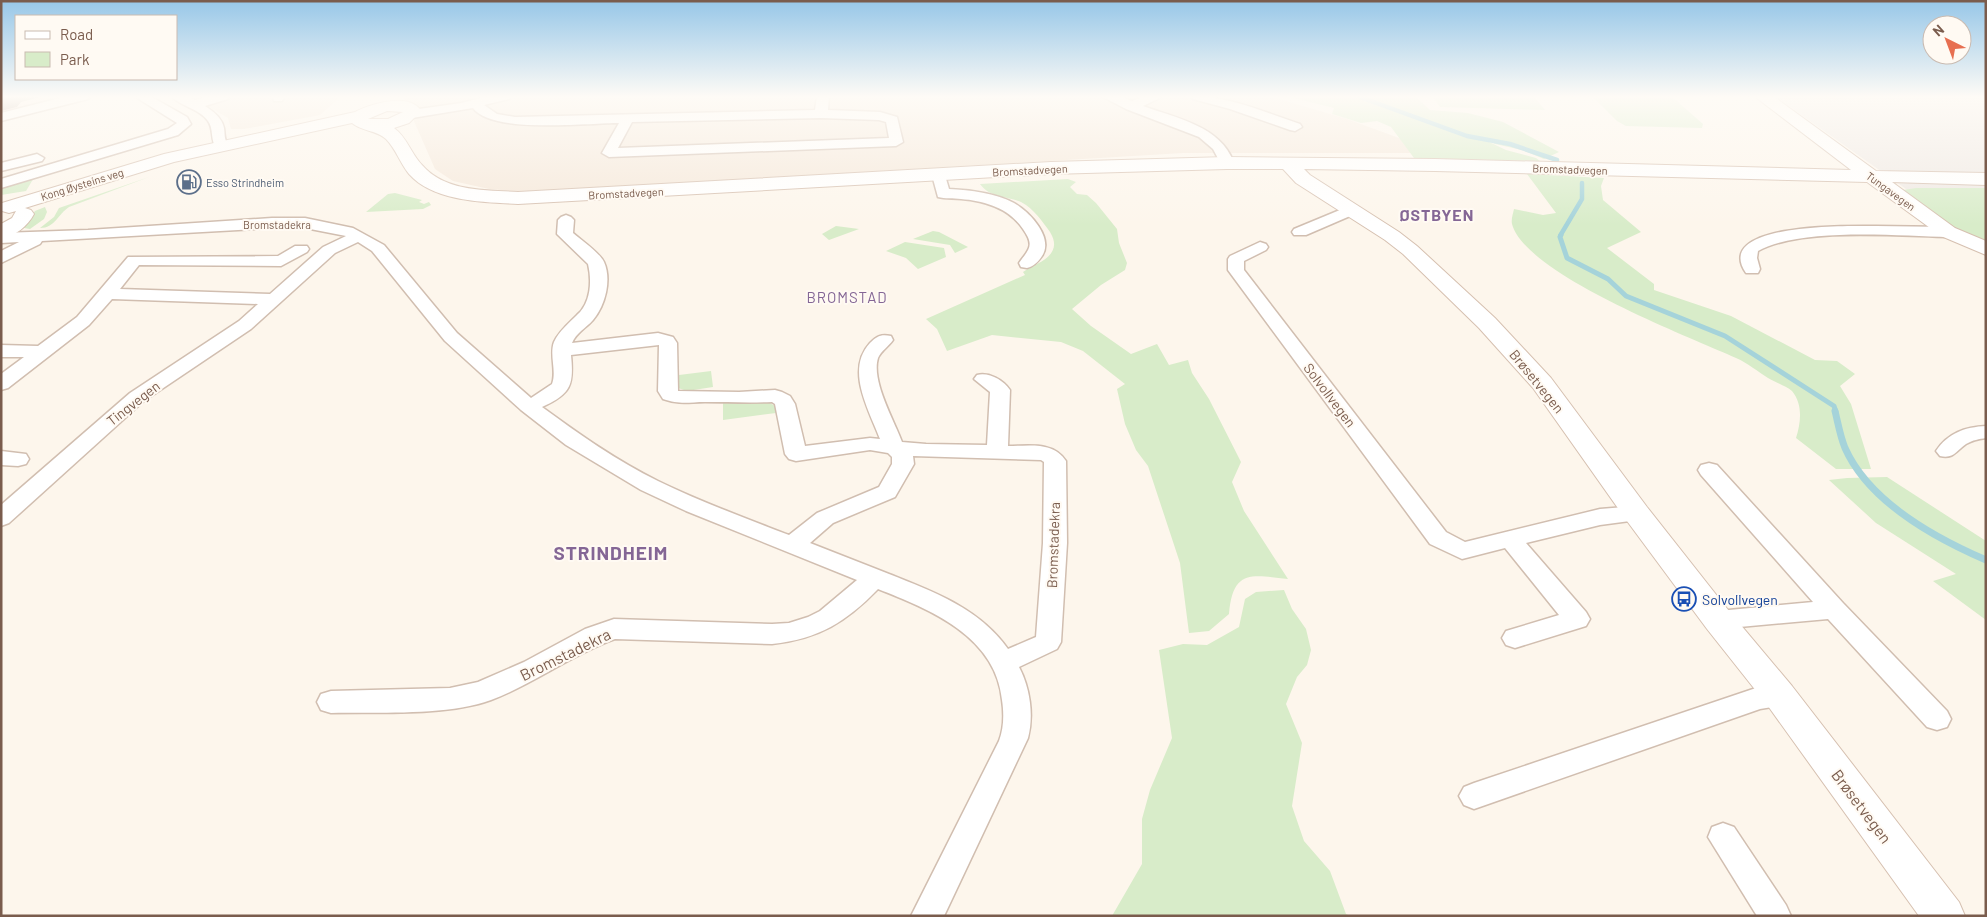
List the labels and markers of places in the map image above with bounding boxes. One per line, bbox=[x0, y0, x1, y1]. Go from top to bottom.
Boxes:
fuel station icon: Esso Strindheim bbox=[176, 169, 202, 195]
place label: Esso Strindheim bbox=[206, 176, 284, 189]
bus stop icon: Solvollvegen bbox=[1671, 586, 1697, 612]
place label: Solvollvegen bbox=[1702, 591, 1778, 608]

